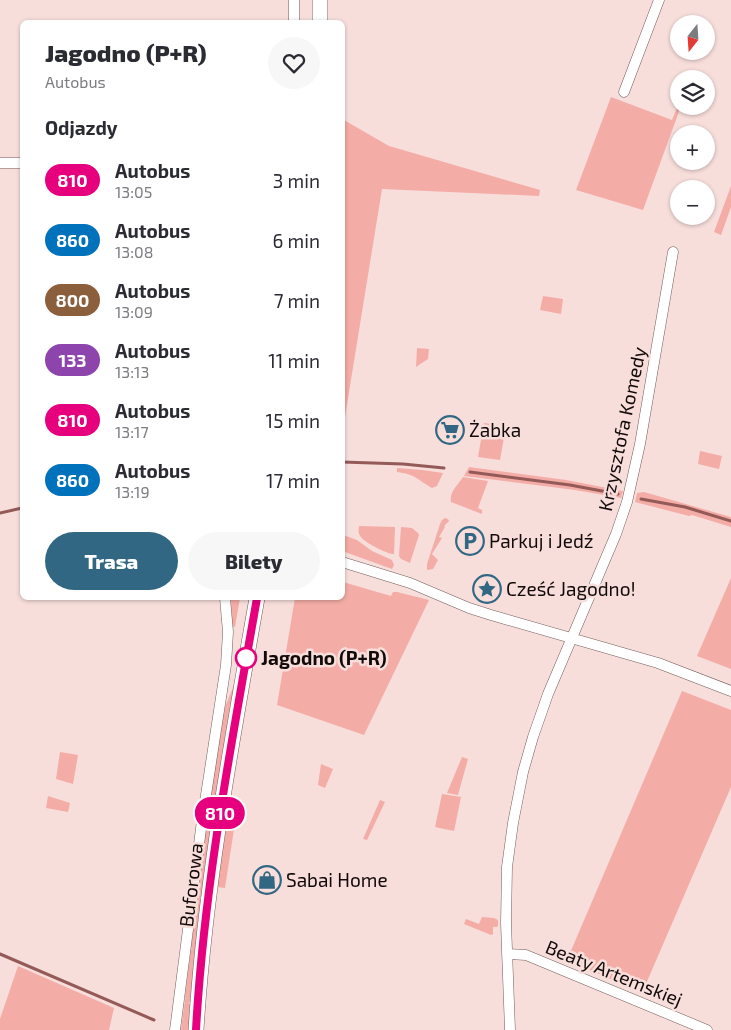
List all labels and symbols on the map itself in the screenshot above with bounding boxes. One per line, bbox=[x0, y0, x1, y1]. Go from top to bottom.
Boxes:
north arrow bbox=[670, 15, 715, 60]
street label: Krzysztofa Komedy bbox=[593, 345, 650, 513]
supermarket icon: Żabka bbox=[435, 415, 465, 445]
place label: Żabka bbox=[469, 418, 521, 441]
parking icon: Parkuj i Jedź bbox=[455, 526, 485, 556]
place label: Parkuj i Jedź bbox=[489, 529, 593, 552]
place icon: Cześć Jagodno! bbox=[472, 574, 502, 604]
place label: Cześć Jagodno! bbox=[506, 577, 636, 600]
place label: Jagodno (P+R) bbox=[261, 646, 387, 669]
marker: Jagodno (P+R) bbox=[235, 647, 257, 669]
line badge: 810 bbox=[191, 797, 249, 829]
street label: Buforowa bbox=[174, 842, 207, 928]
shop icon: Sabai Home bbox=[252, 865, 282, 895]
place label: Sabai Home bbox=[286, 868, 388, 891]
street label: Beaty Artemskiej bbox=[542, 935, 686, 1010]

